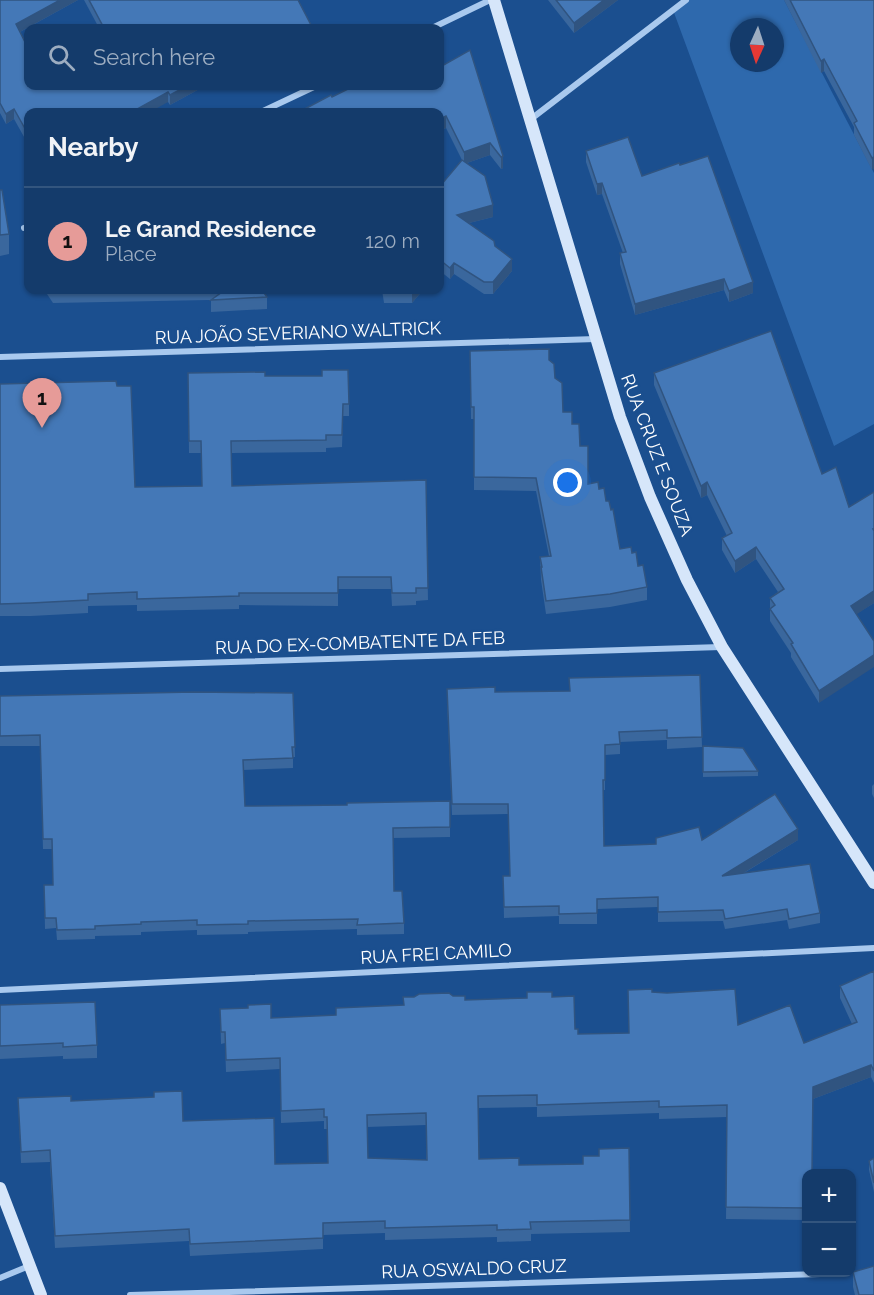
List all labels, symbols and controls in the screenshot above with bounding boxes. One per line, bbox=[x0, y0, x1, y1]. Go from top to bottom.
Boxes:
north arrow bbox=[730, 18, 784, 72]
search box bbox=[24, 24, 444, 90]
icon: search bbox=[45, 41, 78, 74]
text: Search here bbox=[93, 44, 215, 70]
text: Nearby bbox=[48, 132, 138, 162]
text: Le Grand Residence bbox=[105, 216, 316, 242]
text: 1 bbox=[63, 229, 72, 253]
text: 120 m bbox=[365, 229, 420, 253]
text: Place bbox=[105, 242, 156, 266]
street label: RUA JOÃO SEVERIANO WALTRICK bbox=[154, 317, 442, 348]
street label: RUA CRUZ E SOUZA bbox=[617, 371, 698, 539]
pin: 1 bbox=[22, 378, 62, 428]
your location bbox=[553, 468, 582, 497]
street label: RUA DO EX-COMBATENTE DA FEB bbox=[215, 627, 505, 658]
street label: RUA FREI CAMILO bbox=[360, 939, 512, 968]
map controls bbox=[802, 1169, 856, 1277]
button: + bbox=[802, 1169, 856, 1223]
button: − bbox=[802, 1223, 856, 1277]
street label: RUA OSWALDO CRUZ bbox=[381, 1255, 567, 1282]

